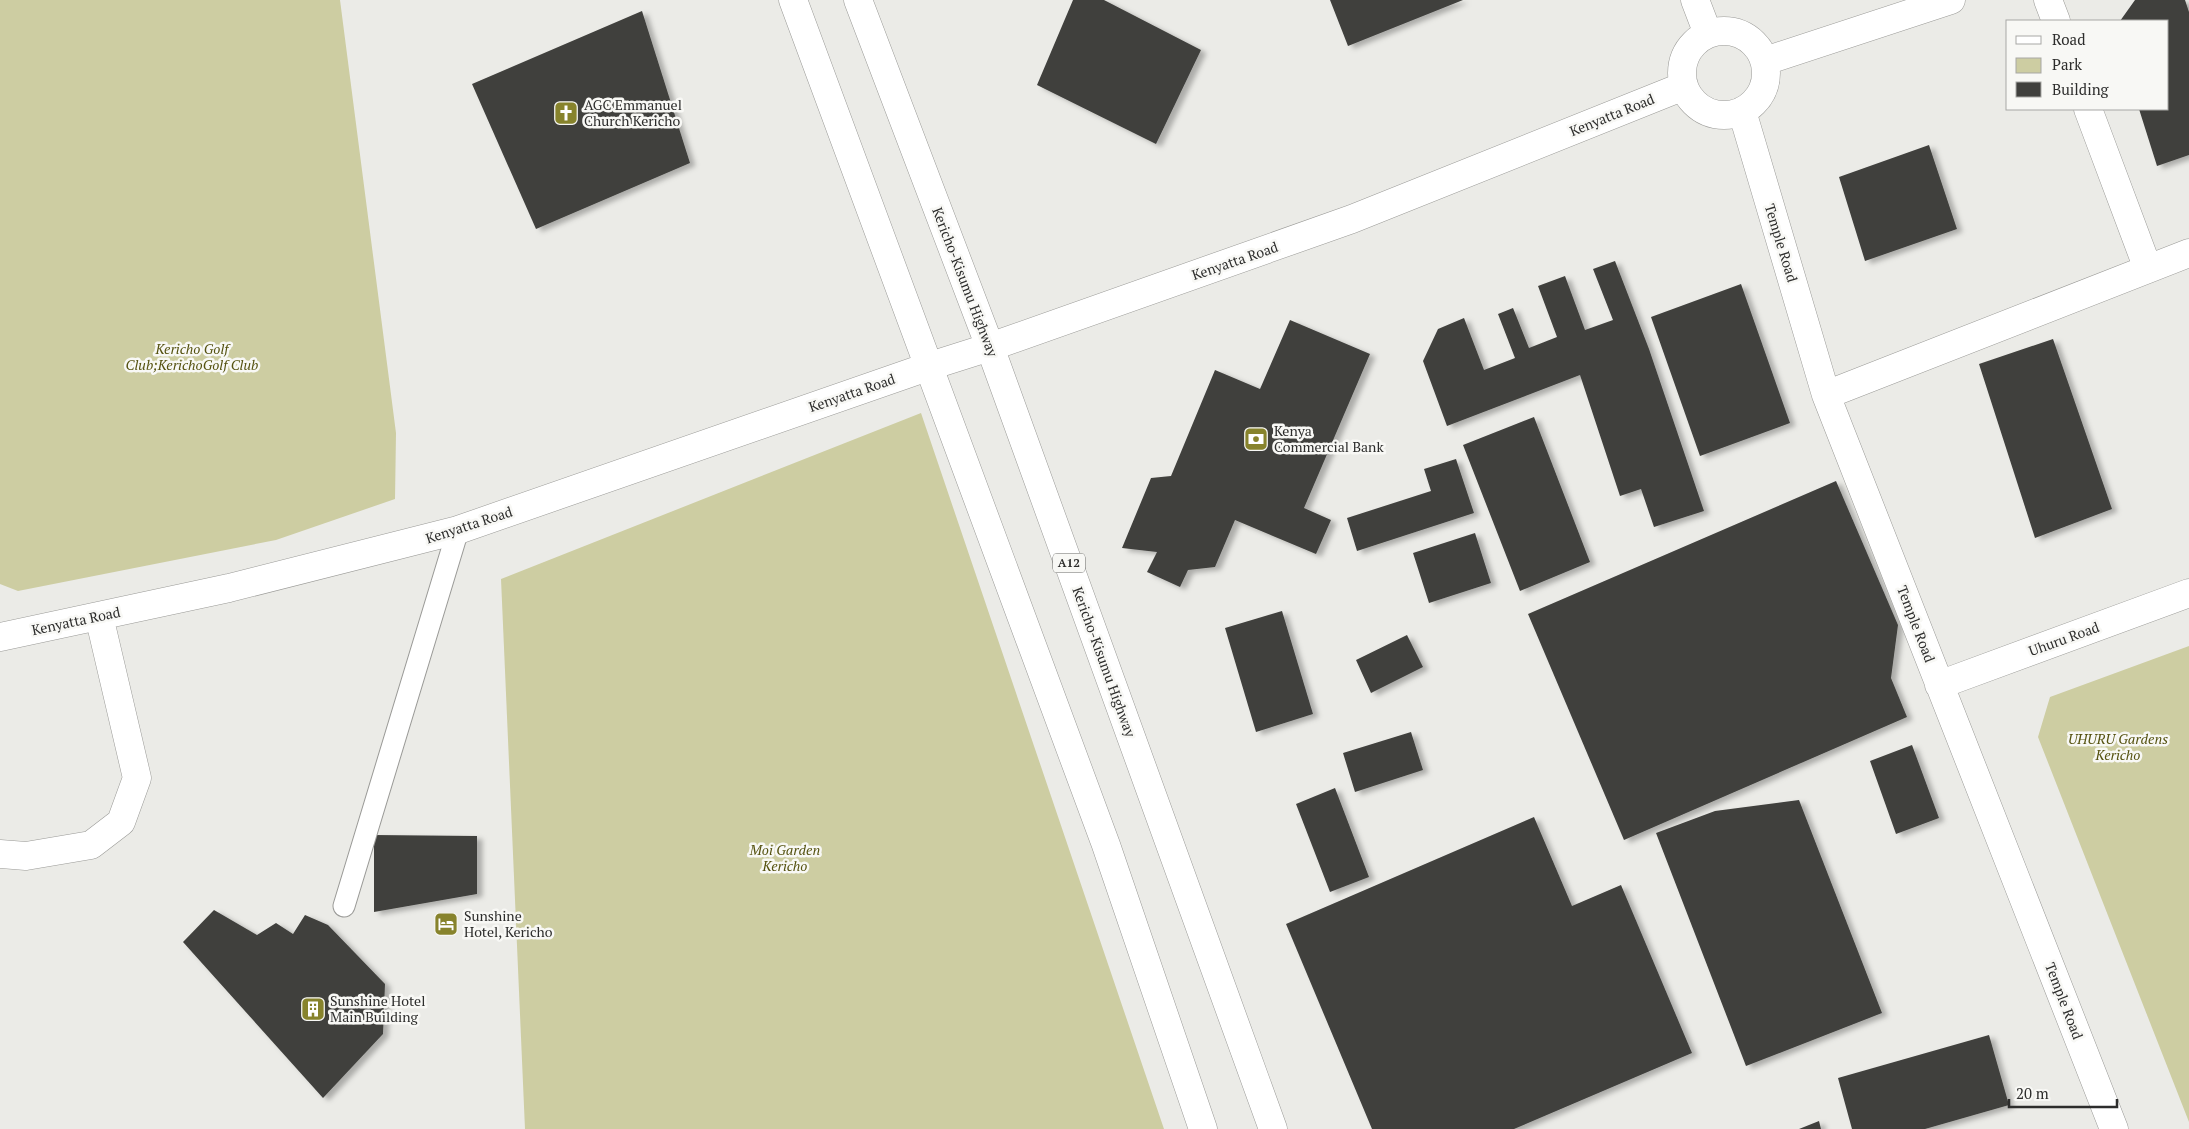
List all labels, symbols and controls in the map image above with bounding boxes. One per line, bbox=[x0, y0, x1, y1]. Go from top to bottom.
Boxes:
legend bbox=[2006, 20, 2169, 110]
text: Road bbox=[2052, 29, 2085, 49]
text: Park bbox=[2052, 54, 2082, 74]
text: Building bbox=[2052, 79, 2110, 99]
street label: Kenyatta Road bbox=[1567, 89, 1657, 140]
place label: AGC Emmanuel Church Kericho bbox=[584, 95, 682, 130]
church icon: AGC Emmanuel Church Kericho bbox=[553, 100, 579, 126]
street label: Temple Road bbox=[1761, 201, 1802, 284]
street label: Kericho-Kisumu Highway bbox=[928, 204, 1003, 360]
street label: Kenyatta Road bbox=[1189, 237, 1281, 284]
park label: Kericho Golf Club;KerichoGolf Club bbox=[126, 339, 258, 374]
street label: Kenyatta Road bbox=[806, 369, 898, 416]
place label: Kenya Commercial Bank bbox=[1274, 421, 1384, 456]
bank icon: Kenya Commercial Bank bbox=[1243, 426, 1269, 452]
street label: Kenyatta Road bbox=[423, 502, 515, 547]
road number: A12 bbox=[1053, 554, 1085, 572]
street label: Temple Road bbox=[1893, 583, 1940, 665]
street label: Kericho-Kisumu Highway bbox=[1068, 584, 1141, 740]
street label: Kenyatta Road bbox=[30, 602, 122, 639]
street label: Uhuru Road bbox=[2026, 617, 2102, 660]
park label: UHURU Gardens Kericho bbox=[2068, 729, 2168, 764]
park label: Moi Garden Kericho bbox=[749, 840, 820, 875]
place label: Sunshine Hotel, Kericho bbox=[464, 906, 553, 941]
hotel icon: Sunshine Hotel, Kericho bbox=[433, 911, 459, 937]
street label: Temple Road bbox=[2041, 960, 2088, 1042]
place label: Sunshine Hotel Main Building bbox=[330, 991, 425, 1026]
building icon: Sunshine Hotel Main Building bbox=[300, 996, 326, 1022]
scale bar bbox=[2009, 1076, 2116, 1108]
text: 20 m bbox=[2016, 1083, 2049, 1103]

